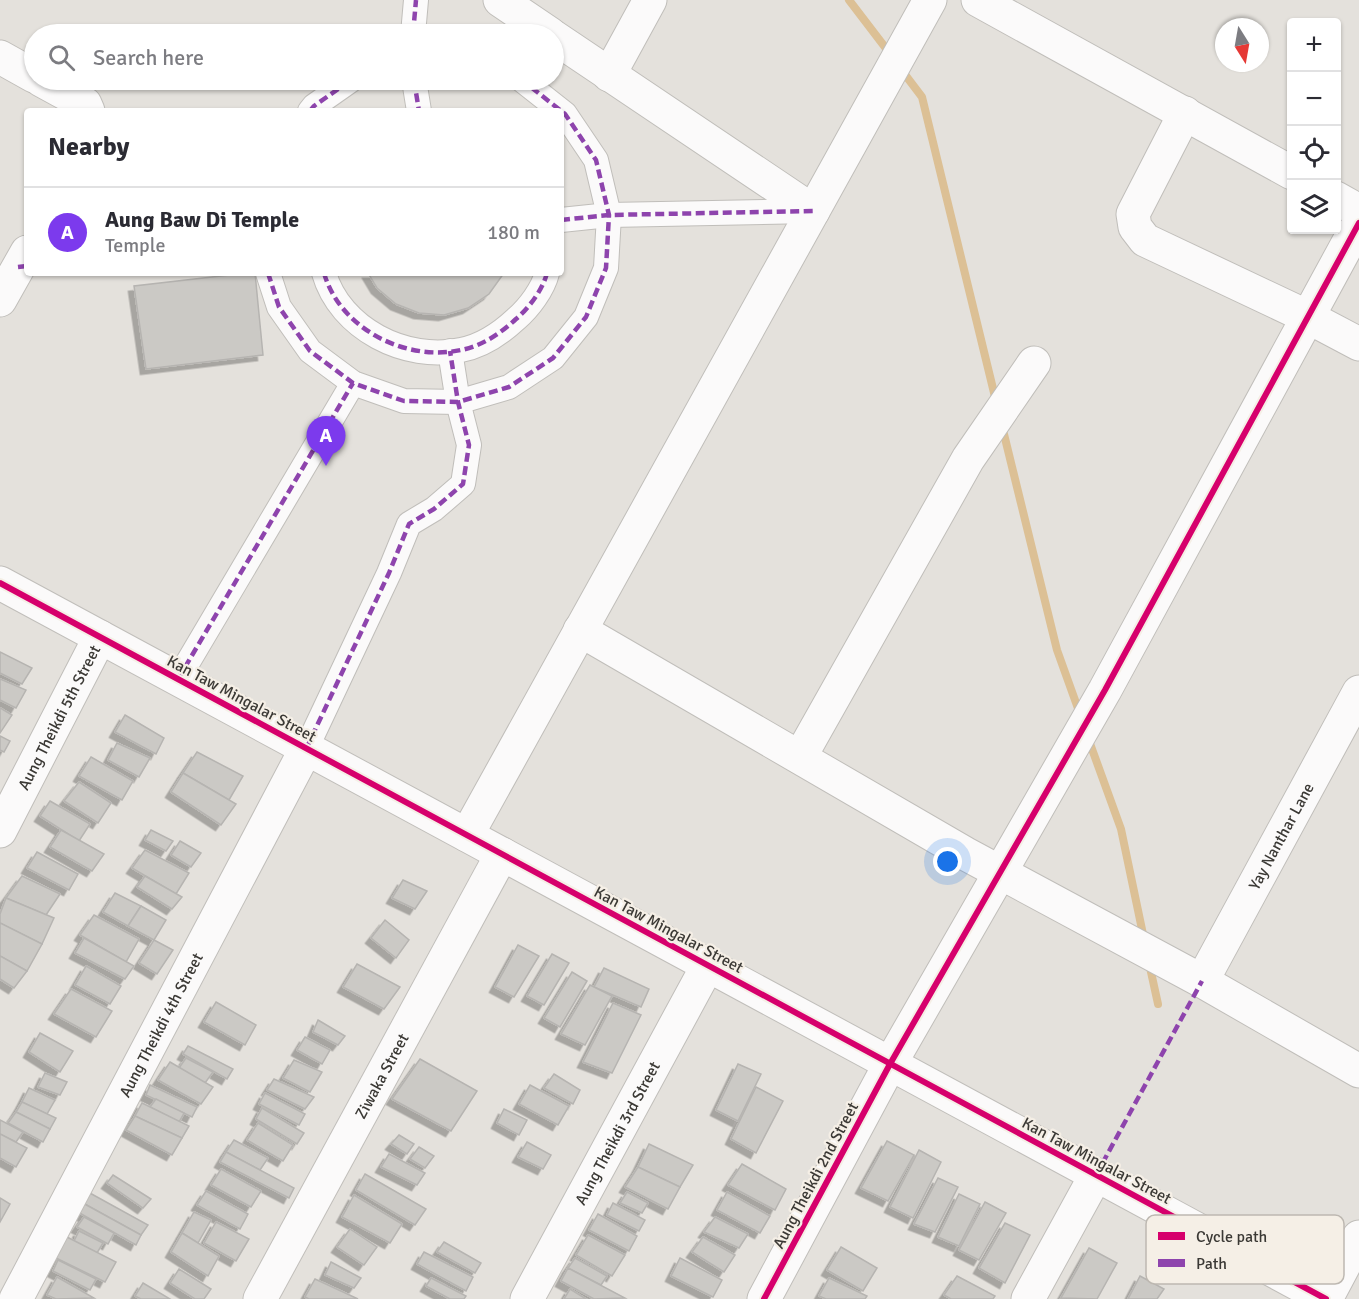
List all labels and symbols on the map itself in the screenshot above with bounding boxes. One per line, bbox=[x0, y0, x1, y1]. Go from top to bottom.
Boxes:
north arrow bbox=[1215, 18, 1269, 72]
pin: A bbox=[306, 416, 346, 466]
street label: Aung Theikdi 5th Street bbox=[14, 641, 105, 794]
street label: Kan Taw Mingalar Street bbox=[164, 651, 320, 747]
street label: Yay Nanthar Lane bbox=[1244, 779, 1319, 894]
your location bbox=[933, 847, 962, 876]
street label: Kan Taw Mingalar Street bbox=[591, 882, 747, 978]
street label: Aung Theikdi 4th Street bbox=[115, 949, 208, 1101]
street label: Ziwaka Street bbox=[351, 1030, 414, 1122]
street label: Aung Theikdi 3rd Street bbox=[571, 1058, 665, 1209]
street label: Aung Theikdi 2nd Street bbox=[769, 1098, 863, 1252]
street label: Kan Taw Mingalar Street bbox=[1019, 1113, 1175, 1209]
legend bbox=[1146, 1215, 1344, 1284]
text: Cycle path bbox=[1196, 1227, 1267, 1247]
text: Path bbox=[1196, 1254, 1227, 1274]

